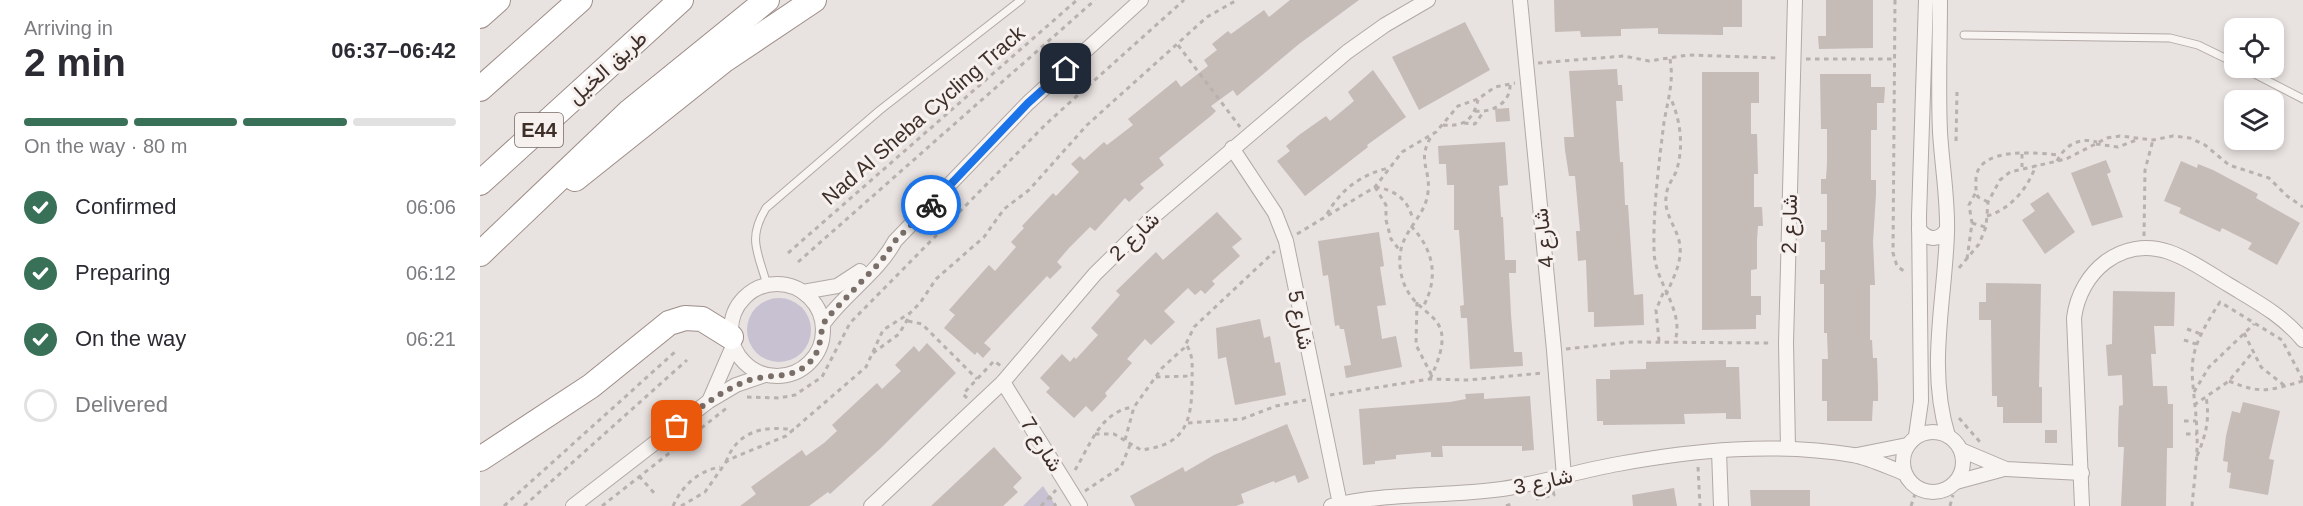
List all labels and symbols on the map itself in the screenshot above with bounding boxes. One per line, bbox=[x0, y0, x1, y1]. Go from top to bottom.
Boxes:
street label: Nad Al Sheba Cycling Track bbox=[817, 21, 1029, 209]
street label: طريق الخيل bbox=[563, 26, 652, 110]
pin bbox=[1040, 43, 1091, 94]
road number: E44 bbox=[515, 113, 563, 147]
courier bbox=[901, 175, 961, 235]
street label: شارع 2 bbox=[1777, 194, 1804, 254]
street label: شارع 2 bbox=[1105, 207, 1166, 267]
street label: شارع 4 bbox=[1528, 207, 1561, 269]
street label: شارع 5 bbox=[1281, 288, 1318, 352]
pin bbox=[651, 400, 702, 451]
street label: شارع 7 bbox=[1014, 413, 1068, 477]
street label: شارع 3 bbox=[1511, 464, 1575, 501]

